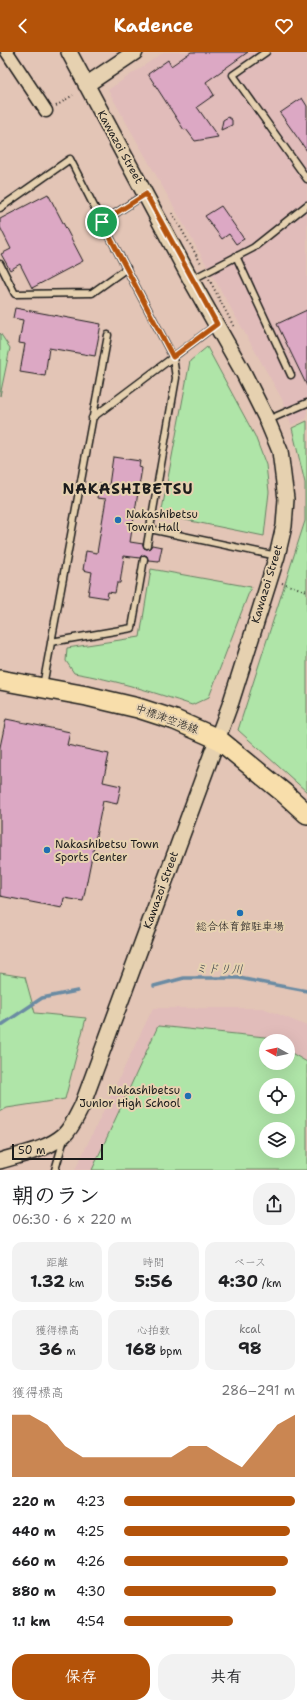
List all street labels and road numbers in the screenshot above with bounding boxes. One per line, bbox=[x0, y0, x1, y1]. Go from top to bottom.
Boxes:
street label: Kawazoi Street bbox=[94, 108, 146, 186]
street label: Kawazoi Street bbox=[248, 543, 286, 625]
street label: 中標津空港線 bbox=[133, 701, 201, 737]
street label: Kawazoi Street bbox=[140, 849, 182, 931]

